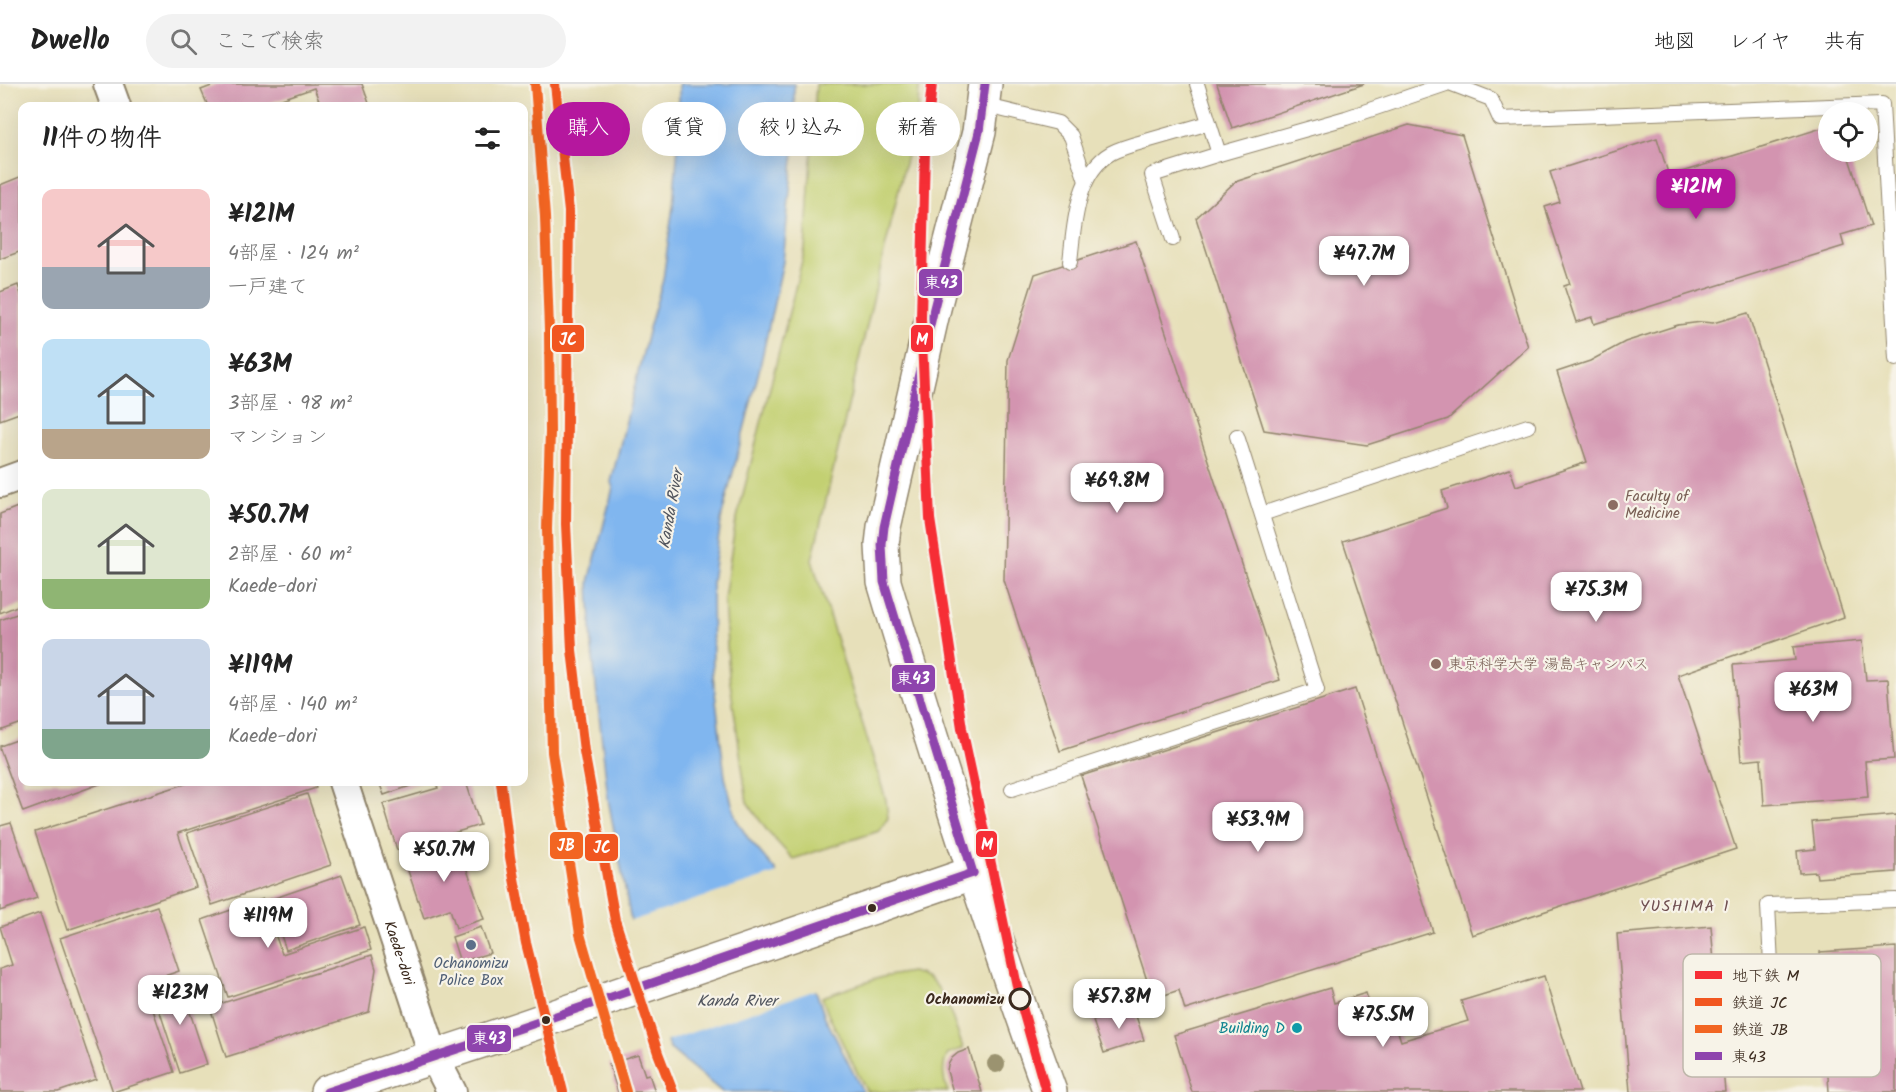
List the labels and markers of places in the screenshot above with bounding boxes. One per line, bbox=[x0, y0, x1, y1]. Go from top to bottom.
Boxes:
pin: ¥121M bbox=[1654, 169, 1738, 220]
pin: ¥47.7M bbox=[1315, 236, 1413, 287]
pin: ¥69.8M bbox=[1068, 463, 1166, 514]
place label: Faculty of Medicine bbox=[1625, 485, 1690, 526]
marker: Faculty of Medicine bbox=[1606, 498, 1620, 512]
pin: ¥75.3M bbox=[1547, 572, 1645, 623]
place label: 東京科学大学 湯島キャンパス bbox=[1448, 653, 1648, 677]
marker: 東京科学大学 湯島キャンパス bbox=[1429, 657, 1443, 671]
pin: ¥63M bbox=[1777, 672, 1849, 723]
pin: ¥53.9M bbox=[1209, 802, 1307, 853]
pin: ¥50.7M bbox=[395, 832, 493, 883]
pin: ¥119M bbox=[226, 898, 310, 949]
unlabelled marker bbox=[866, 902, 878, 914]
marker: Ochanomizu Police Box bbox=[464, 938, 478, 952]
place label: Ochanomizu Police Box bbox=[433, 952, 509, 993]
pin: ¥123M bbox=[138, 975, 222, 1026]
pin: ¥57.8M bbox=[1070, 979, 1168, 1030]
place label: Ochanomizu bbox=[925, 988, 1005, 1012]
marker: Ochanomizu bbox=[1009, 988, 1031, 1010]
pin: ¥75.5M bbox=[1334, 997, 1432, 1048]
unlabelled marker bbox=[540, 1014, 552, 1026]
place label: Building D bbox=[1219, 1017, 1285, 1041]
marker: Building D bbox=[1290, 1021, 1304, 1035]

